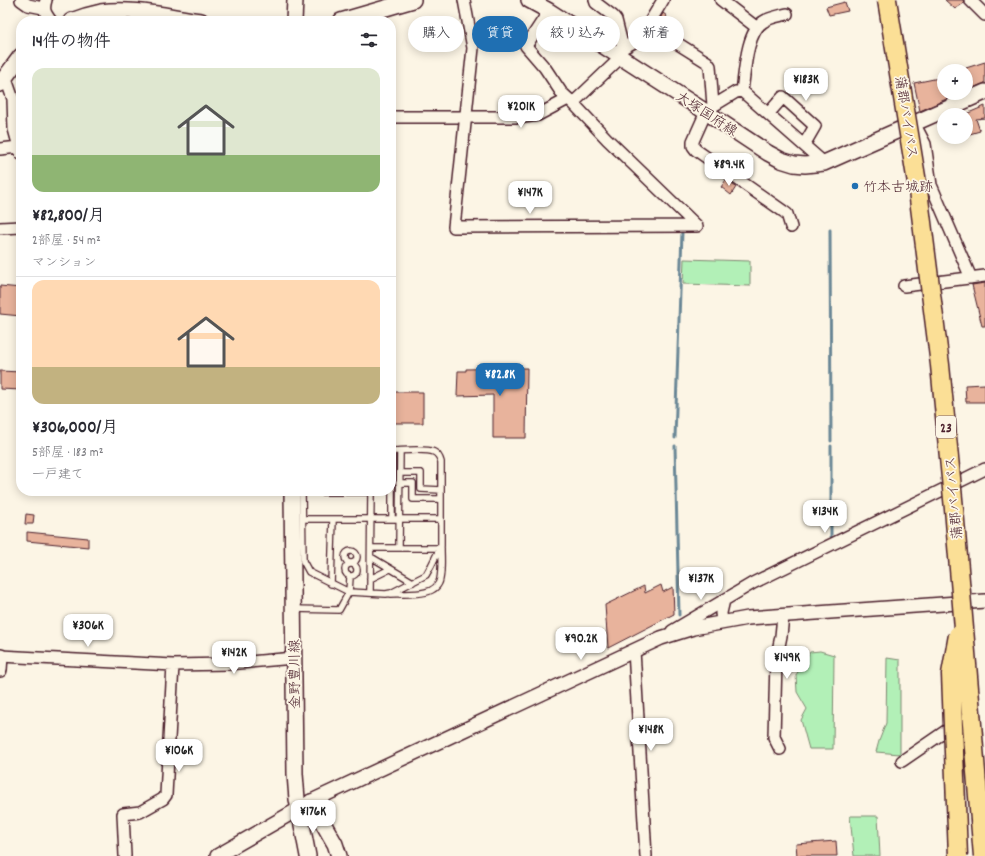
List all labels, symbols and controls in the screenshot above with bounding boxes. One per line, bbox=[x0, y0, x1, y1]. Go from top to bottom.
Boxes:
chip: 購入 bbox=[408, 16, 464, 52]
chip: 賃貸 bbox=[472, 16, 528, 52]
chip: 絞り込み bbox=[536, 16, 620, 52]
chip: 新着 bbox=[628, 16, 684, 52]
icon: filters bbox=[358, 29, 380, 51]
text: 14件の物件 bbox=[32, 31, 111, 55]
map controls bbox=[937, 64, 973, 144]
button: + bbox=[937, 64, 973, 100]
pin: ¥183K bbox=[778, 68, 834, 102]
text: ¥183K bbox=[793, 71, 819, 90]
street label: 蒲郡バイパス bbox=[889, 74, 921, 160]
street label: 大塚国府線 bbox=[671, 87, 741, 142]
icon: home bbox=[170, 94, 242, 166]
pin: ¥201K bbox=[493, 95, 549, 129]
text: ¥201K bbox=[507, 98, 535, 117]
button: − bbox=[937, 108, 973, 144]
pin: ¥89.4K bbox=[696, 153, 762, 187]
text: ¥89.4K bbox=[713, 156, 745, 175]
place label: 竹本古城跡 bbox=[863, 178, 933, 198]
pin: ¥147K bbox=[502, 181, 558, 215]
marker: 竹本古城跡 bbox=[850, 181, 860, 191]
text: ¥147K bbox=[517, 184, 543, 203]
text: ¥82,800/月 bbox=[32, 205, 105, 229]
text: 2部屋 · 54 m² bbox=[32, 232, 101, 251]
text: マンション bbox=[32, 254, 96, 273]
icon: home bbox=[170, 306, 242, 378]
pin: ¥82.8K bbox=[467, 363, 533, 397]
text: ¥82.8K bbox=[485, 366, 515, 385]
road number: 23 bbox=[936, 416, 956, 438]
text: ¥306,000/月 bbox=[32, 417, 118, 441]
text: 5部屋 · 183 m² bbox=[32, 444, 103, 463]
street label: 蒲郡バイパス bbox=[941, 455, 969, 540]
text: 一戸建て bbox=[32, 466, 84, 485]
pin: ¥134K bbox=[797, 500, 853, 534]
text: ¥134K bbox=[812, 503, 838, 522]
pin: ¥137K bbox=[673, 567, 729, 601]
text: ¥137K bbox=[688, 570, 714, 589]
pin: ¥306K bbox=[60, 614, 116, 648]
text: ¥306K bbox=[72, 617, 104, 636]
pin: ¥90.2K bbox=[548, 627, 614, 661]
text: ¥90.2K bbox=[564, 630, 598, 649]
street label: 金野豊川線 bbox=[285, 639, 307, 709]
pin: ¥142K bbox=[206, 641, 262, 675]
text: ¥142K bbox=[221, 644, 247, 663]
pin: ¥149K bbox=[759, 646, 815, 680]
text: ¥149K bbox=[774, 649, 800, 668]
pin: ¥148K bbox=[623, 718, 679, 752]
text: ¥148K bbox=[638, 721, 664, 740]
pin: ¥106K bbox=[151, 739, 207, 773]
text: ¥106K bbox=[165, 742, 193, 761]
pin: ¥176K bbox=[285, 800, 341, 834]
text: ¥176K bbox=[300, 803, 326, 822]

